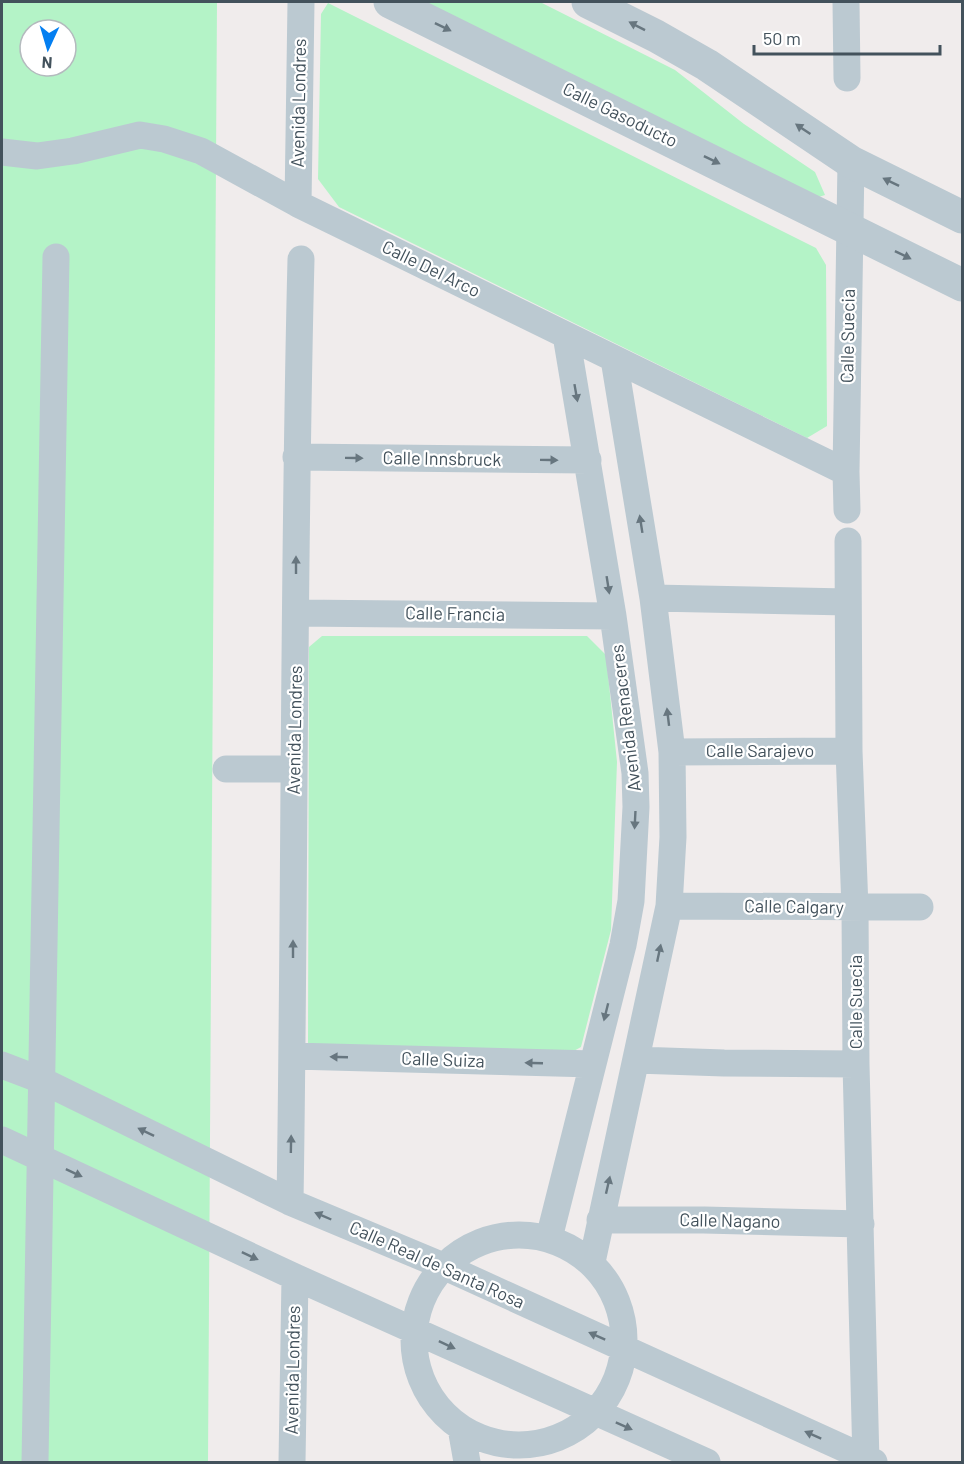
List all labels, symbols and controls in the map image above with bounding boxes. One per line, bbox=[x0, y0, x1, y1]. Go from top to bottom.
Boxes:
north arrow bbox=[18, 18, 78, 78]
scale bar bbox=[754, 18, 940, 56]
one-way arrow bbox=[629, 21, 646, 31]
one-way arrow bbox=[434, 23, 451, 32]
text: 50 m bbox=[763, 27, 801, 49]
street label: Avenida Londres bbox=[286, 38, 310, 168]
text: N bbox=[41, 54, 53, 73]
street label: Calle Gasoducto bbox=[559, 77, 681, 151]
one-way arrow bbox=[794, 124, 811, 135]
one-way arrow bbox=[703, 156, 720, 165]
one-way arrow bbox=[883, 177, 900, 186]
street label: Calle Del Arco bbox=[379, 235, 484, 301]
one-way arrow bbox=[894, 250, 911, 260]
street label: Calle Suecia bbox=[835, 289, 859, 383]
one-way arrow bbox=[572, 383, 581, 402]
street label: Calle Innsbruck bbox=[383, 446, 502, 470]
one-way arrow bbox=[345, 453, 364, 463]
one-way arrow bbox=[540, 455, 559, 465]
one-way arrow bbox=[636, 515, 645, 534]
one-way arrow bbox=[291, 555, 301, 574]
one-way arrow bbox=[604, 576, 613, 595]
street label: Calle Francia bbox=[405, 601, 505, 625]
street label: Avenida Renaceres bbox=[605, 643, 645, 793]
street label: Avenida Londres bbox=[282, 665, 306, 795]
one-way arrow bbox=[663, 708, 673, 727]
street label: Calle Sarajevo bbox=[706, 739, 814, 761]
one-way arrow bbox=[631, 811, 640, 830]
street label: Calle Calgary bbox=[744, 894, 844, 918]
one-way arrow bbox=[288, 939, 298, 958]
one-way arrow bbox=[655, 943, 664, 962]
street label: Calle Suecia bbox=[844, 955, 866, 1049]
one-way arrow bbox=[601, 1003, 611, 1021]
street label: Calle Suiza bbox=[401, 1047, 485, 1071]
one-way arrow bbox=[330, 1052, 349, 1062]
one-way arrow bbox=[525, 1058, 544, 1067]
one-way arrow bbox=[138, 1127, 155, 1136]
one-way arrow bbox=[286, 1134, 296, 1153]
one-way arrow bbox=[65, 1168, 82, 1177]
one-way arrow bbox=[604, 1175, 613, 1194]
street label: Calle Nagano bbox=[679, 1208, 781, 1232]
one-way arrow bbox=[313, 1211, 331, 1221]
street label: Calle Real de Santa Rosa bbox=[346, 1216, 528, 1313]
one-way arrow bbox=[242, 1251, 259, 1260]
street label: Avenida Londres bbox=[280, 1305, 304, 1435]
one-way arrow bbox=[588, 1331, 606, 1341]
one-way arrow bbox=[439, 1340, 456, 1349]
one-way arrow bbox=[616, 1421, 634, 1431]
one-way arrow bbox=[804, 1430, 821, 1439]

